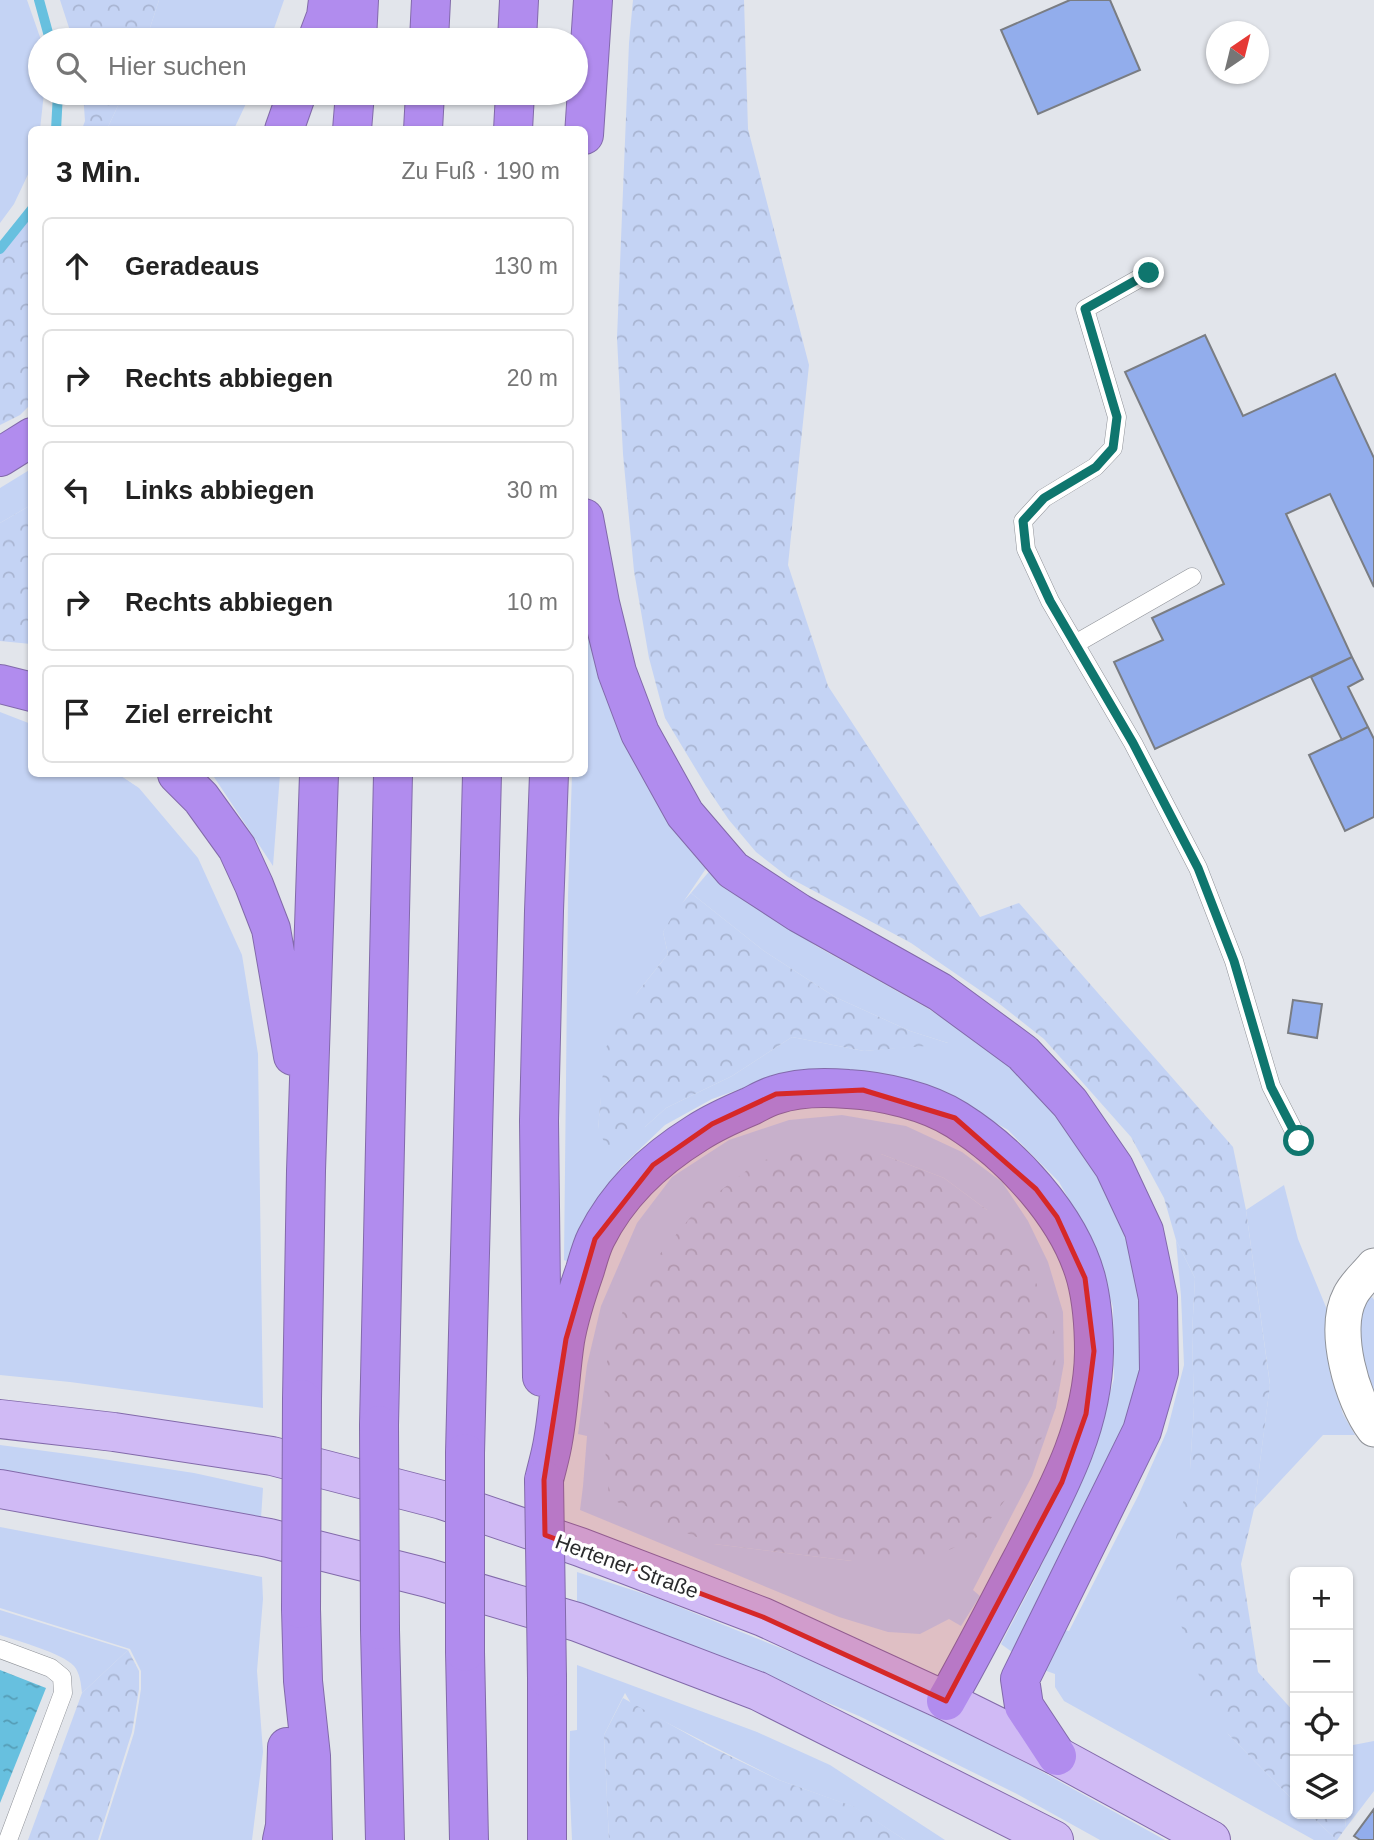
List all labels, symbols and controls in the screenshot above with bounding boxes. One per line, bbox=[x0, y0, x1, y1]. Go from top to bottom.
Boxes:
north arrow bbox=[1206, 21, 1269, 84]
search box bbox=[28, 28, 588, 105]
icon: search bbox=[52, 48, 90, 86]
text: Hier suchen bbox=[108, 51, 247, 81]
text: 3 Min. bbox=[56, 155, 141, 188]
text: Zu Fuß · 190 m bbox=[402, 158, 560, 184]
icon: ahead bbox=[58, 247, 96, 285]
text: Geradeaus bbox=[125, 251, 259, 281]
text: 130 m bbox=[494, 253, 558, 279]
route end bbox=[1133, 257, 1164, 288]
icon: right bbox=[58, 359, 96, 397]
text: Rechts abbiegen bbox=[125, 363, 333, 393]
text: 20 m bbox=[507, 365, 558, 391]
icon: left bbox=[58, 471, 96, 509]
text: Links abbiegen bbox=[125, 475, 314, 505]
text: 30 m bbox=[507, 477, 558, 503]
icon: right bbox=[58, 583, 96, 621]
text: Rechts abbiegen bbox=[125, 587, 333, 617]
text: 10 m bbox=[507, 589, 558, 615]
icon: arrive bbox=[58, 695, 96, 733]
text: Ziel erreicht bbox=[125, 699, 272, 729]
route start bbox=[1283, 1125, 1314, 1156]
street label: Hertener Straße bbox=[552, 1529, 702, 1603]
map controls bbox=[1290, 1567, 1353, 1819]
button: + bbox=[1290, 1567, 1353, 1630]
button: − bbox=[1290, 1630, 1353, 1693]
button: locate bbox=[1290, 1693, 1353, 1756]
button: layers bbox=[1290, 1756, 1353, 1819]

